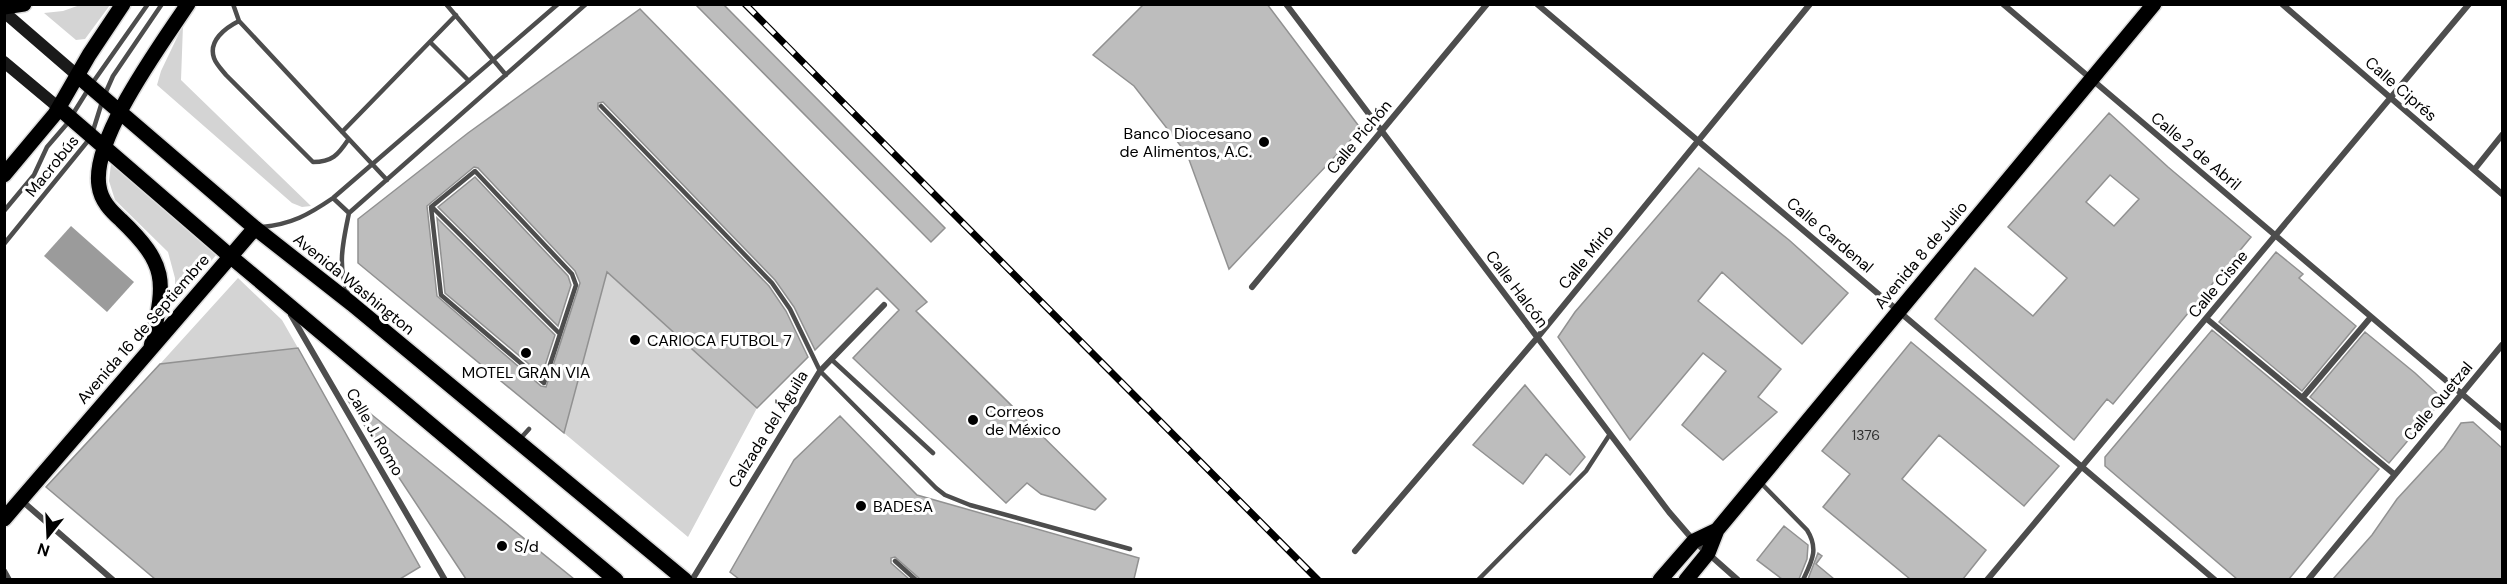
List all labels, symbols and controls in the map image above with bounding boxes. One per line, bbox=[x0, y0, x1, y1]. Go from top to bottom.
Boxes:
street label: Calle Ciprés bbox=[2361, 52, 2441, 126]
street label: Calle Pichón bbox=[1322, 95, 1396, 179]
street label: Calle 2 de Abril bbox=[2147, 107, 2245, 195]
place label: Banco Diocesano de Alimentos, A.C. bbox=[1119, 123, 1252, 162]
street label: Macrobús bbox=[21, 131, 83, 201]
marker: Banco Diocesano de Alimentos, A.C. bbox=[1257, 135, 1271, 149]
street label: Calle Cardenal bbox=[1782, 193, 1878, 277]
street label: Avenida 8 de Julio bbox=[1870, 197, 1972, 313]
street label: Calle Mirlo bbox=[1554, 220, 1618, 294]
street label: Avenida Washington bbox=[289, 229, 419, 339]
street label: Calle Halcón bbox=[1481, 246, 1553, 332]
street label: Calle Cisne bbox=[2184, 246, 2252, 322]
street label: Avenida 16 de Septiembre bbox=[72, 250, 214, 408]
place label: CARIOCA FUTBOL 7 bbox=[647, 330, 792, 351]
marker: CARIOCA FUTBOL 7 bbox=[628, 333, 642, 347]
marker: MOTEL GRAN VIA bbox=[519, 346, 533, 360]
street label: Calle Quetzal bbox=[2399, 357, 2477, 445]
place label: MOTEL GRAN VIA bbox=[462, 362, 591, 383]
street label: Calzada del Águila bbox=[723, 366, 813, 492]
street label: Calle J. Romo bbox=[341, 384, 409, 480]
place label: Correos de México bbox=[985, 401, 1061, 440]
marker: Correos de México bbox=[966, 413, 980, 427]
house number: 1376 bbox=[1852, 426, 1880, 444]
place label: BADESA bbox=[873, 496, 933, 517]
marker: BADESA bbox=[854, 499, 868, 513]
north arrow bbox=[18, 506, 78, 566]
place label: S/d bbox=[514, 536, 539, 557]
text: N bbox=[35, 538, 52, 562]
marker: S/d bbox=[495, 539, 509, 553]

